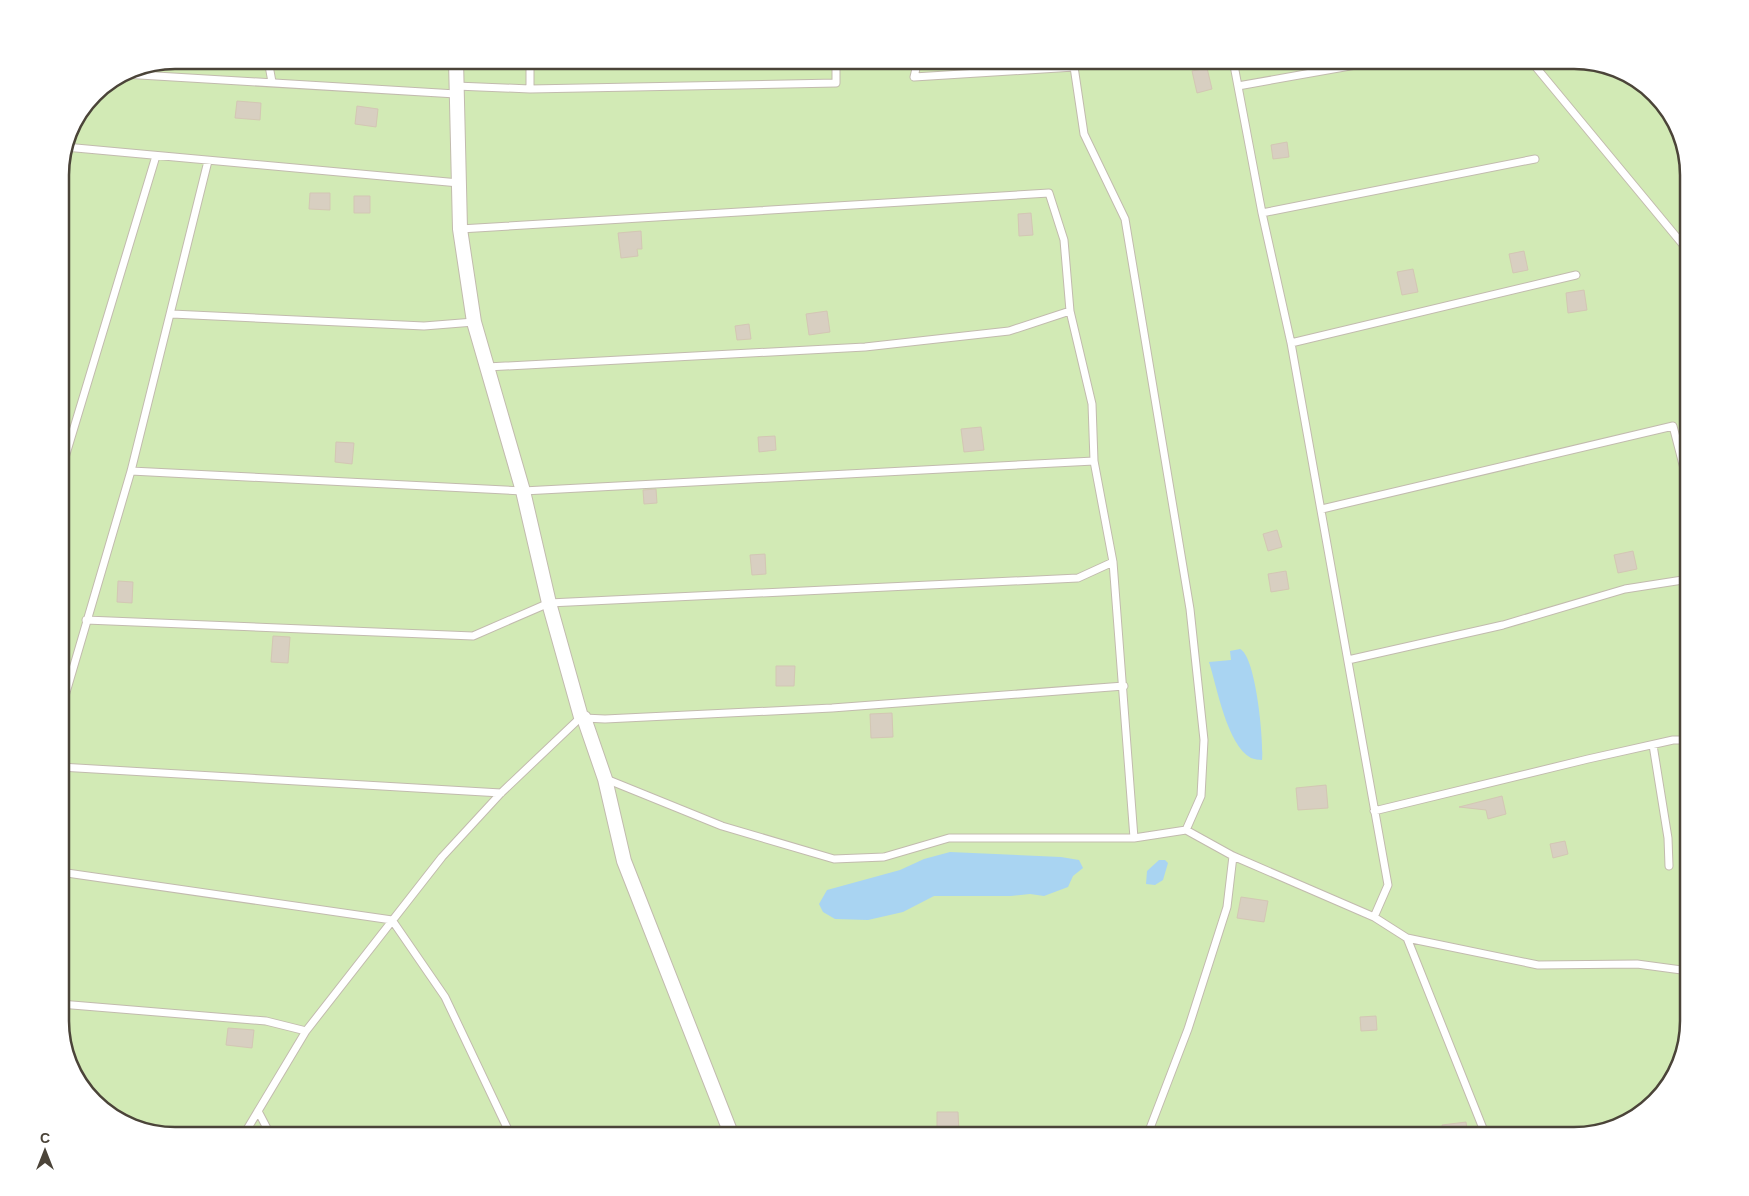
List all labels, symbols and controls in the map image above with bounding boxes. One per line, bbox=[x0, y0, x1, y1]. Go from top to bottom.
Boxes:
north arrow bbox=[20, 1126, 70, 1176]
text: С bbox=[40, 1129, 50, 1146]

